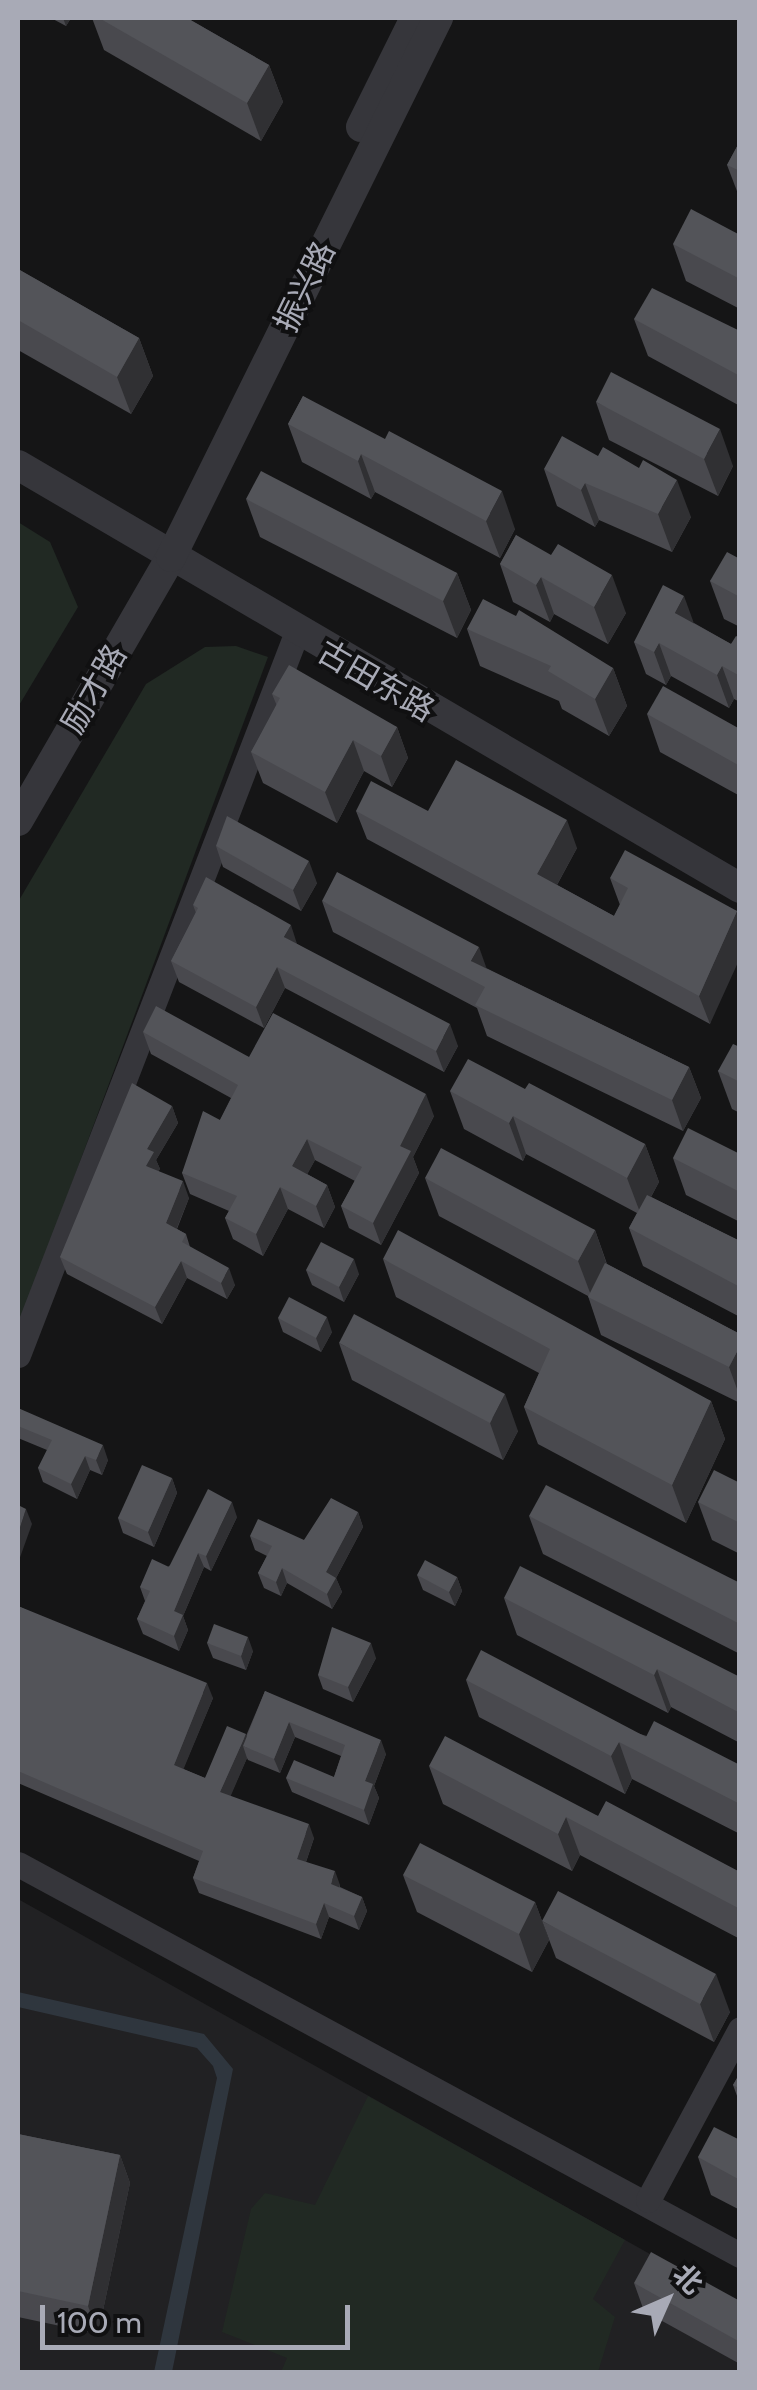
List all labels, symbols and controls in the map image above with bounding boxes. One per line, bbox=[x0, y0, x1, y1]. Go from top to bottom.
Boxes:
street label: 振兴路 bbox=[267, 235, 343, 339]
street label: 古田东路 bbox=[311, 632, 441, 730]
street label: 励才路 bbox=[53, 638, 135, 740]
north arrow bbox=[617, 2250, 717, 2350]
text: 北 bbox=[666, 2257, 710, 2301]
scale bar bbox=[45, 2285, 355, 2347]
text: 100 m bbox=[57, 2304, 142, 2341]

